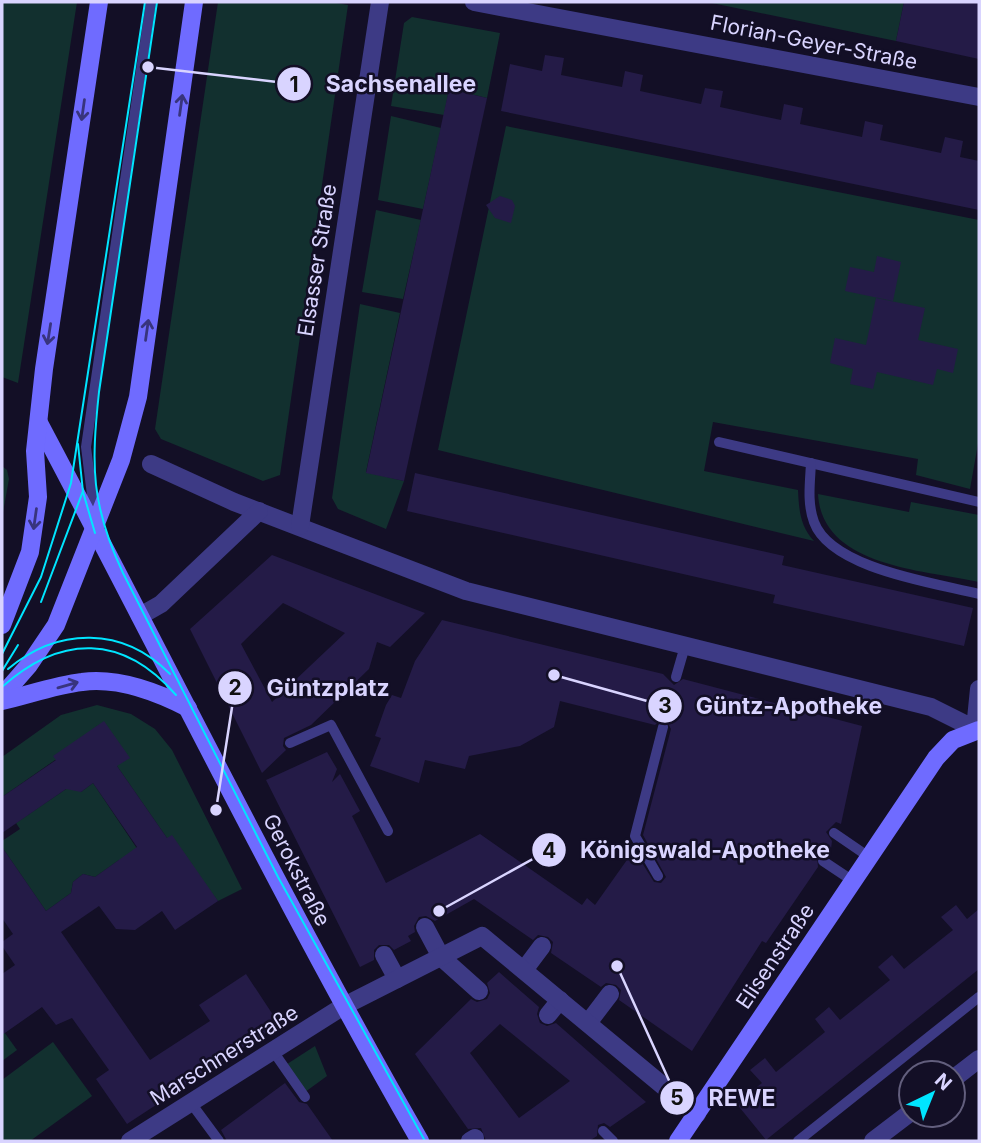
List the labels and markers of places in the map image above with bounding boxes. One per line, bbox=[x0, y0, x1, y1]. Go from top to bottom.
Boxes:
callout: Sachsenallee bbox=[277, 62, 490, 106]
callout: Güntzplatz bbox=[217, 666, 404, 710]
callout: Güntz-Apotheke bbox=[647, 684, 896, 728]
callout: Königswald-Apotheke bbox=[531, 828, 845, 872]
callout: REWE bbox=[659, 1076, 789, 1120]

